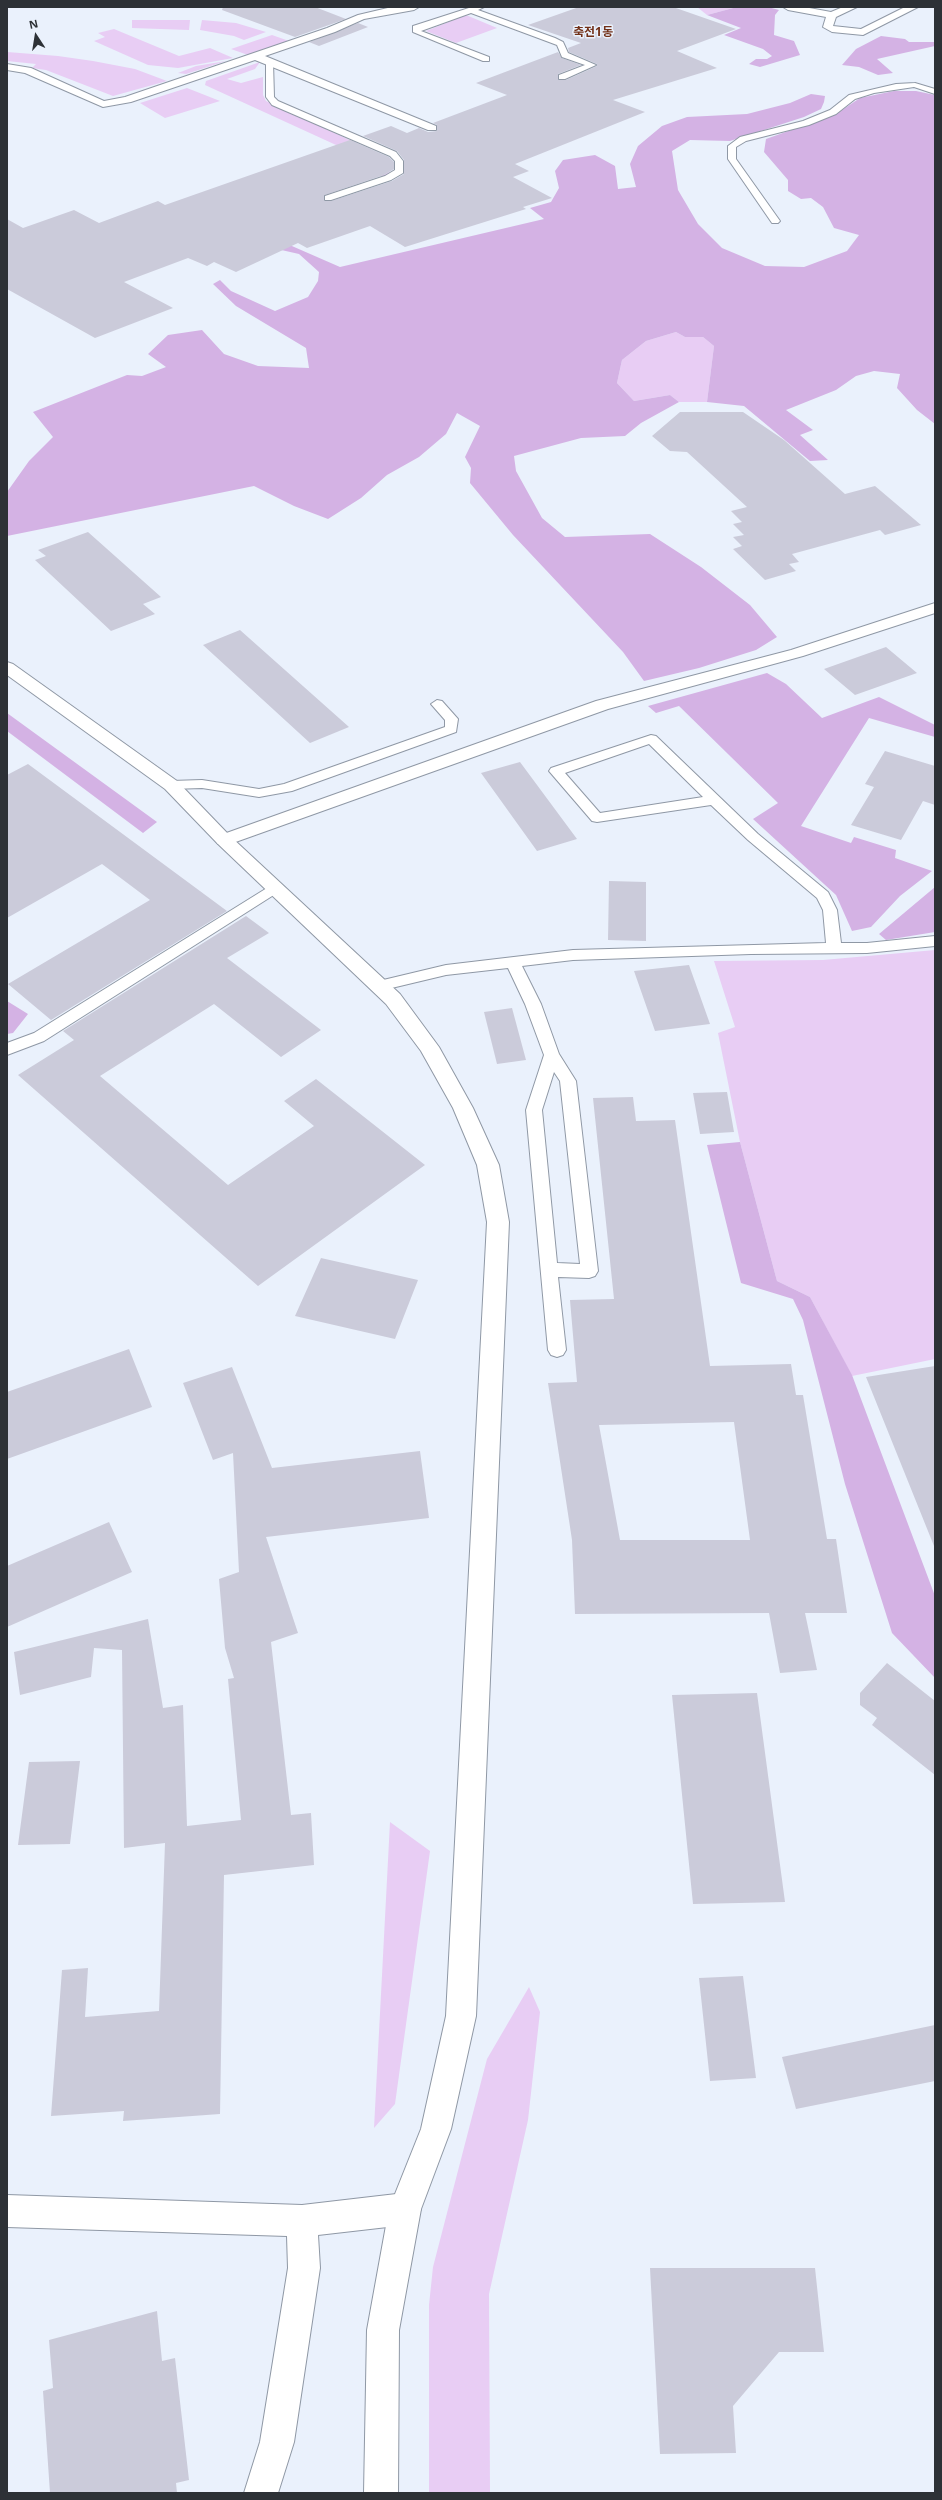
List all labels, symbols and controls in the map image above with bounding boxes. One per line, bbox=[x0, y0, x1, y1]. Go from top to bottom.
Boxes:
north arrow bbox=[16, 16, 56, 56]
text: N bbox=[27, 16, 39, 32]
district label: 축전1동 bbox=[573, 26, 613, 40]

